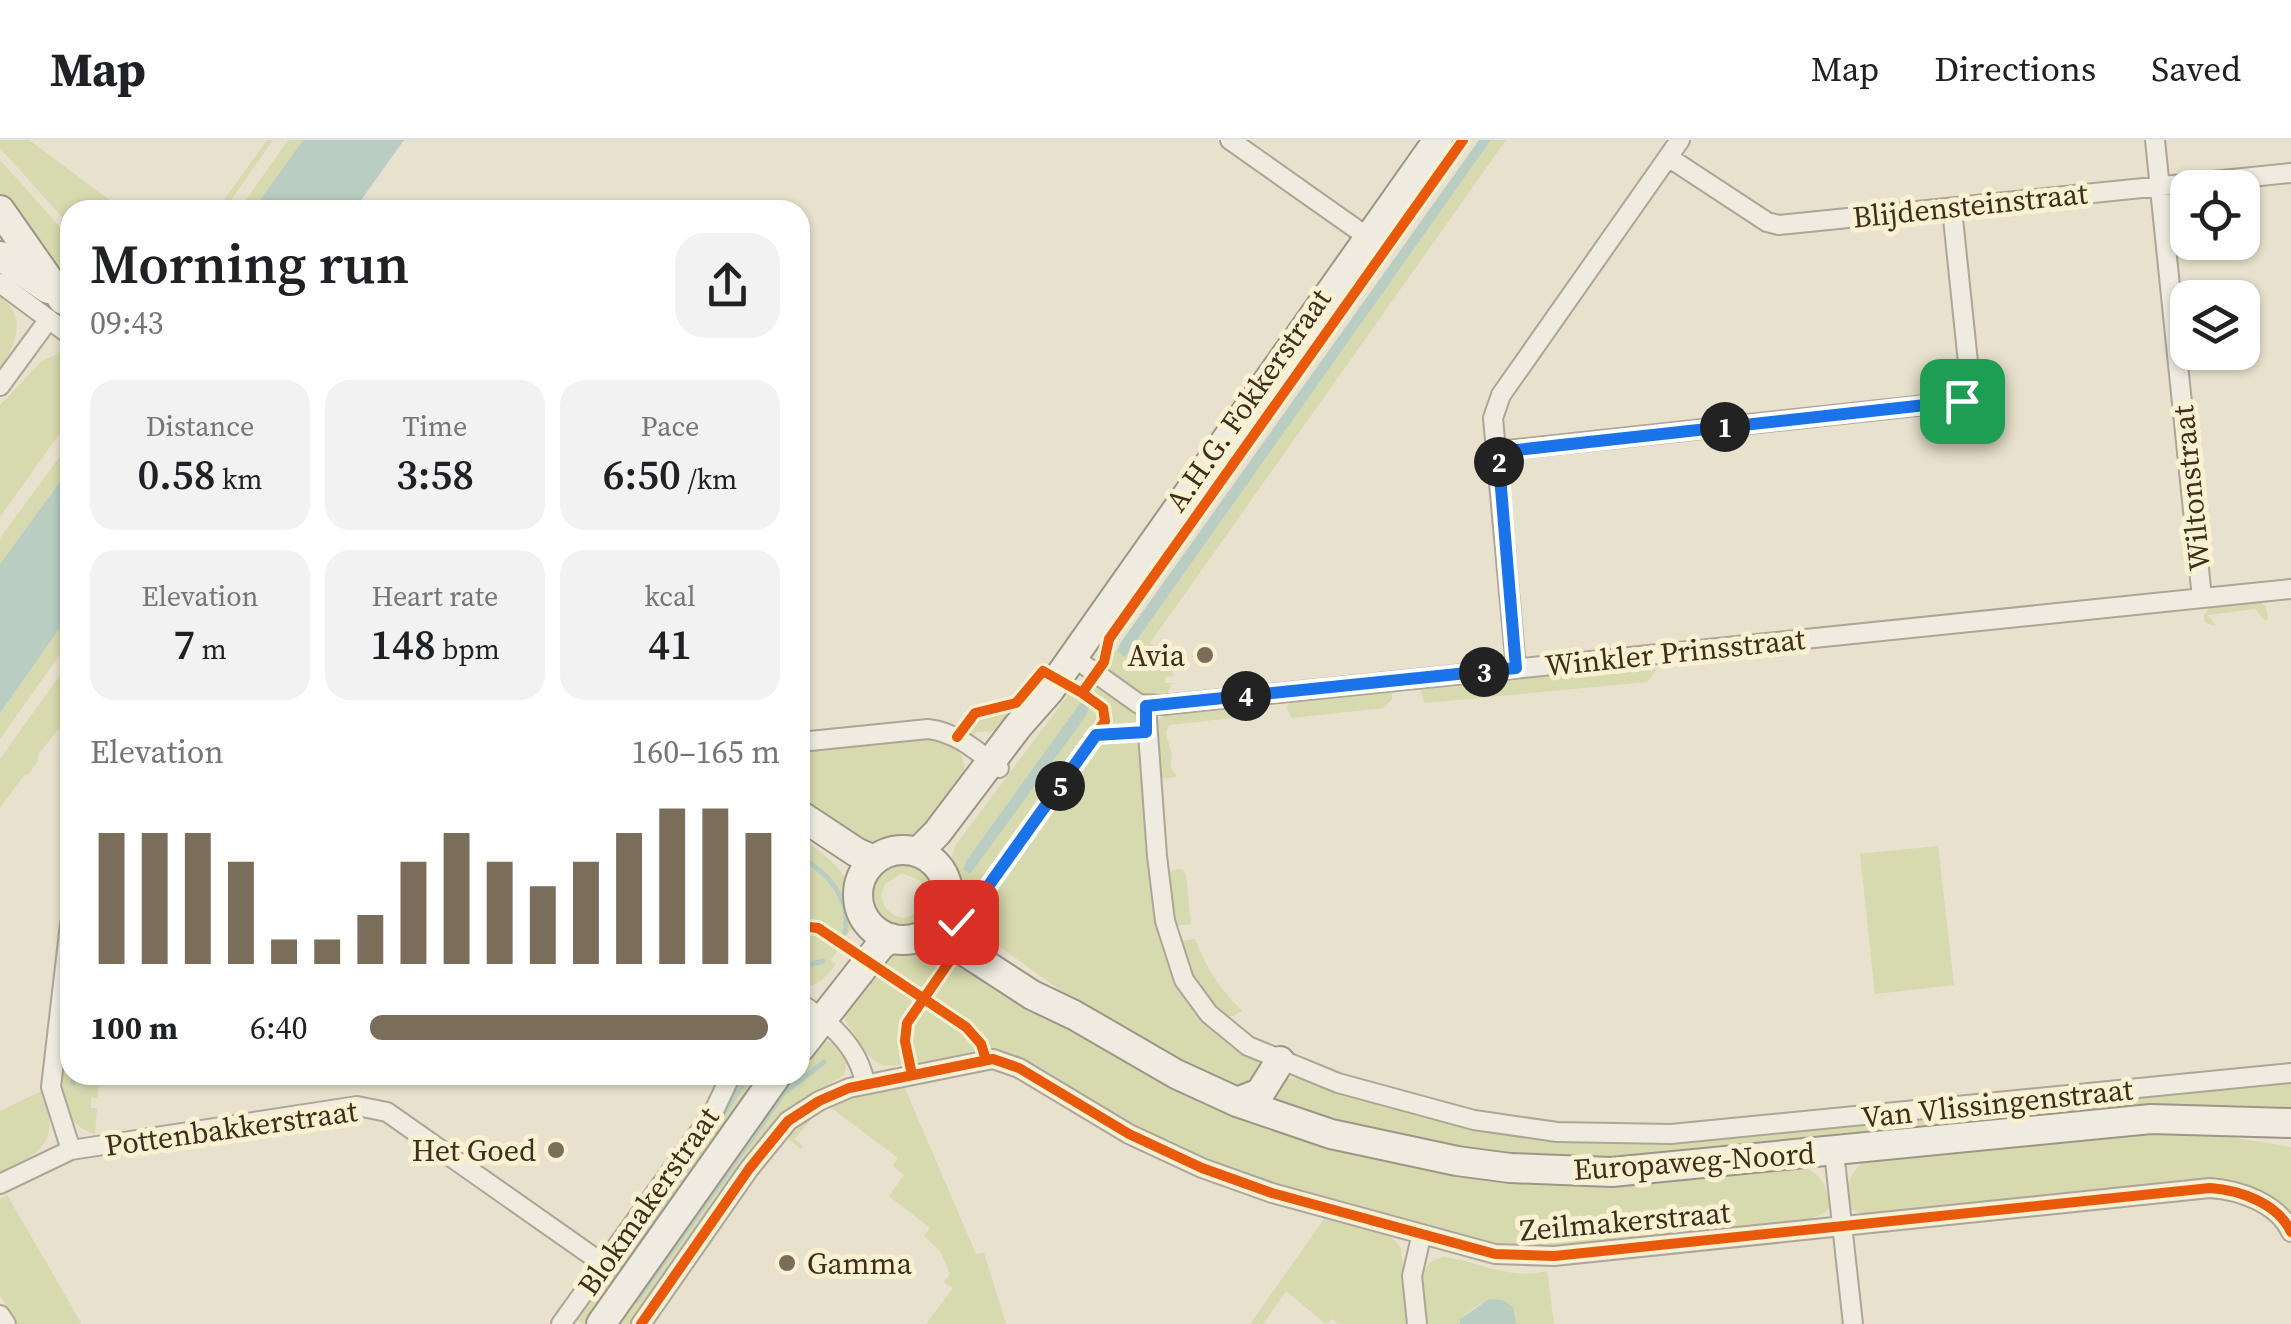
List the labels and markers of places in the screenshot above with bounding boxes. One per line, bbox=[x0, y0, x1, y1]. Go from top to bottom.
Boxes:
pin bbox=[1920, 359, 2005, 444]
pin: 1 bbox=[1700, 402, 1750, 452]
pin: 2 bbox=[1474, 437, 1524, 487]
place label: Avia bbox=[1128, 635, 1186, 676]
marker: Avia bbox=[1194, 644, 1216, 666]
pin: 3 bbox=[1459, 647, 1509, 697]
pin: 4 bbox=[1221, 671, 1271, 721]
pin: 5 bbox=[1035, 761, 1085, 811]
pin bbox=[914, 880, 999, 965]
place label: Het Goed bbox=[412, 1130, 536, 1171]
marker: Het Goed bbox=[545, 1139, 567, 1161]
place label: Gamma bbox=[807, 1243, 913, 1284]
marker: Gamma bbox=[776, 1252, 798, 1274]

